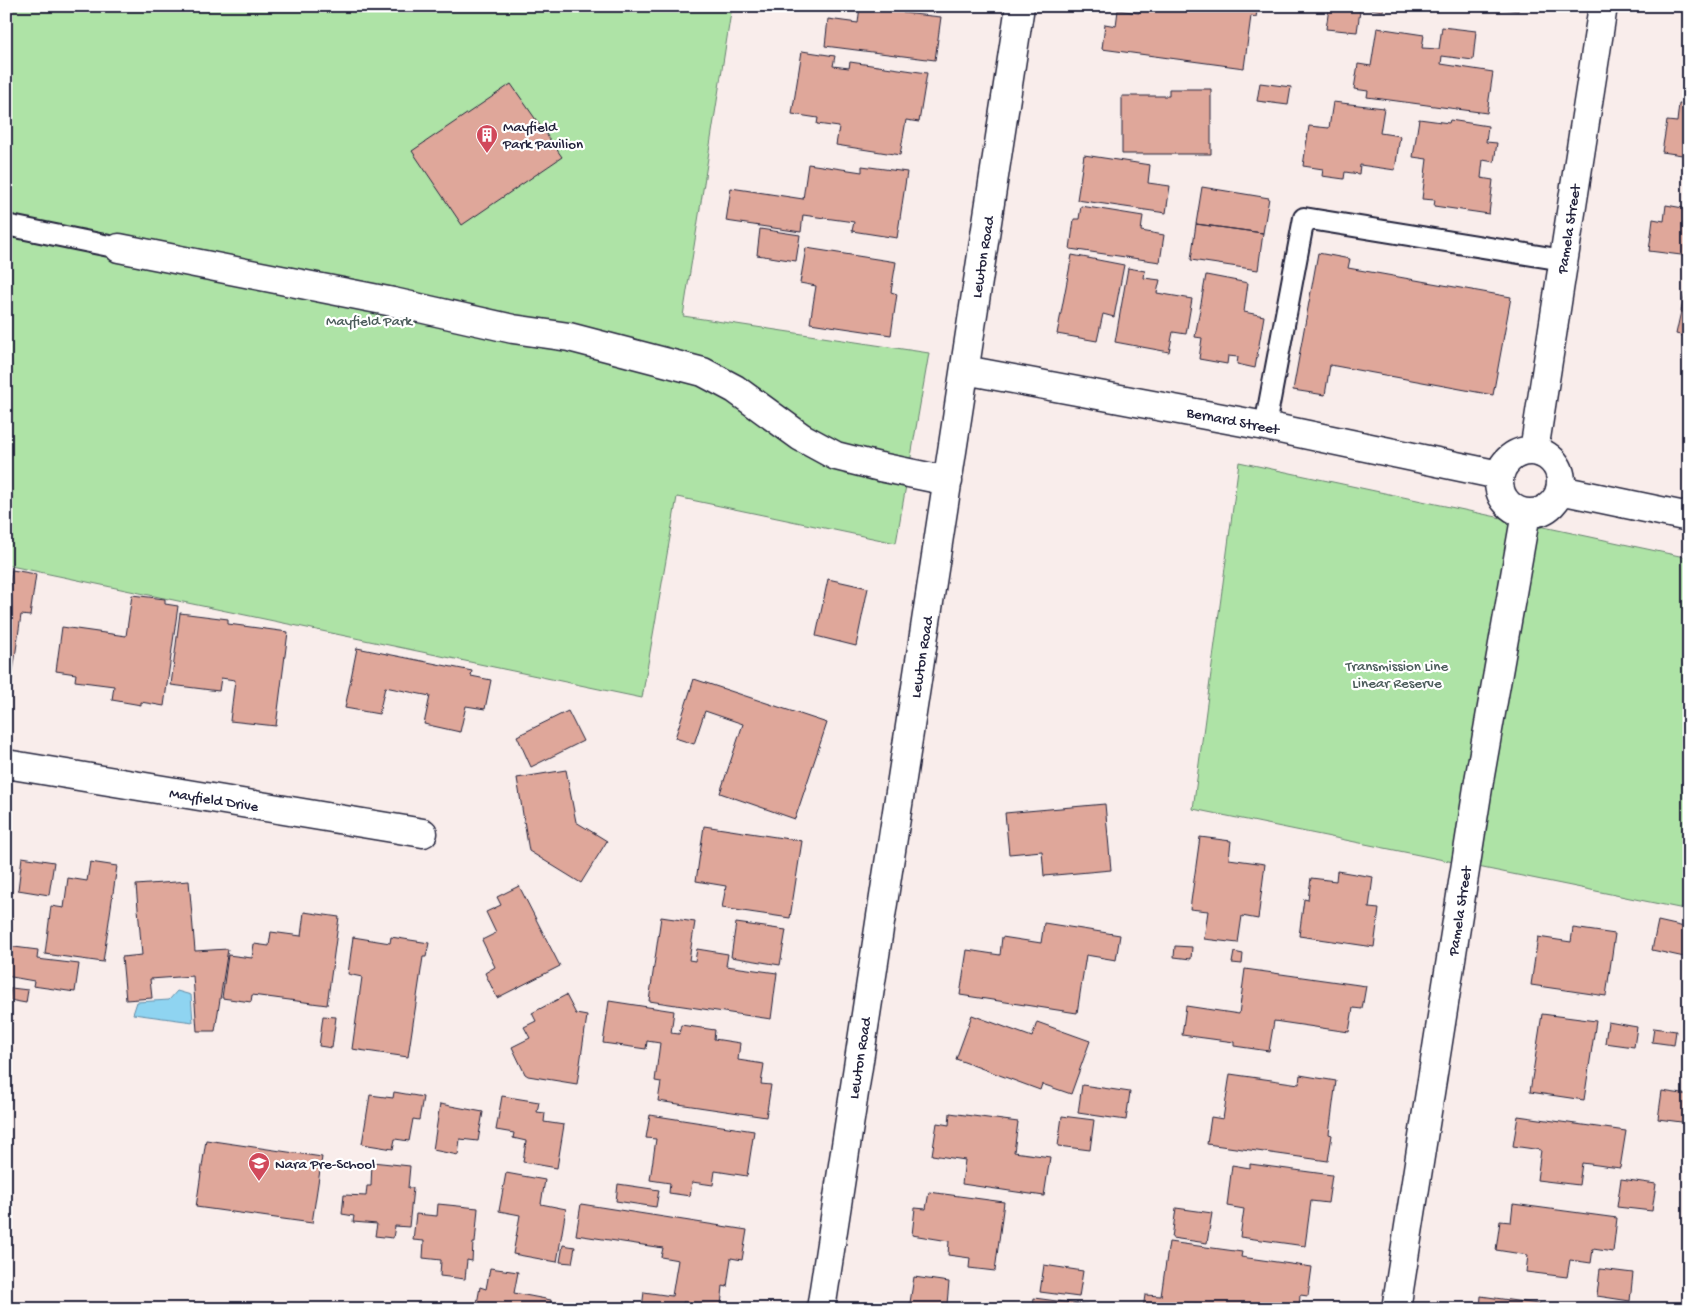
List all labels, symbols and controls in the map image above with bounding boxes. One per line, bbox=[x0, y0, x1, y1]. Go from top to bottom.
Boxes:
place label: Mayfield Park Pavilion bbox=[502, 119, 583, 154]
building icon: Mayfield Park Pavilion bbox=[475, 123, 499, 154]
street label: Pamela Street bbox=[1554, 182, 1586, 276]
street label: Lewton Road bbox=[969, 214, 999, 299]
park label: Mayfield Park bbox=[326, 313, 413, 331]
street label: Bernard Street bbox=[1184, 404, 1282, 440]
street label: Lewton Road bbox=[908, 614, 938, 699]
park label: Transmission Line Linear Reserve bbox=[1345, 658, 1448, 693]
street label: Mayfield Drive bbox=[168, 785, 260, 817]
street label: Pamela Street bbox=[1445, 864, 1477, 958]
street label: Lewton Road bbox=[846, 1015, 876, 1100]
school or university icon: Nara Pre-School bbox=[247, 1151, 271, 1182]
place label: Nara Pre-School bbox=[275, 1156, 375, 1174]

